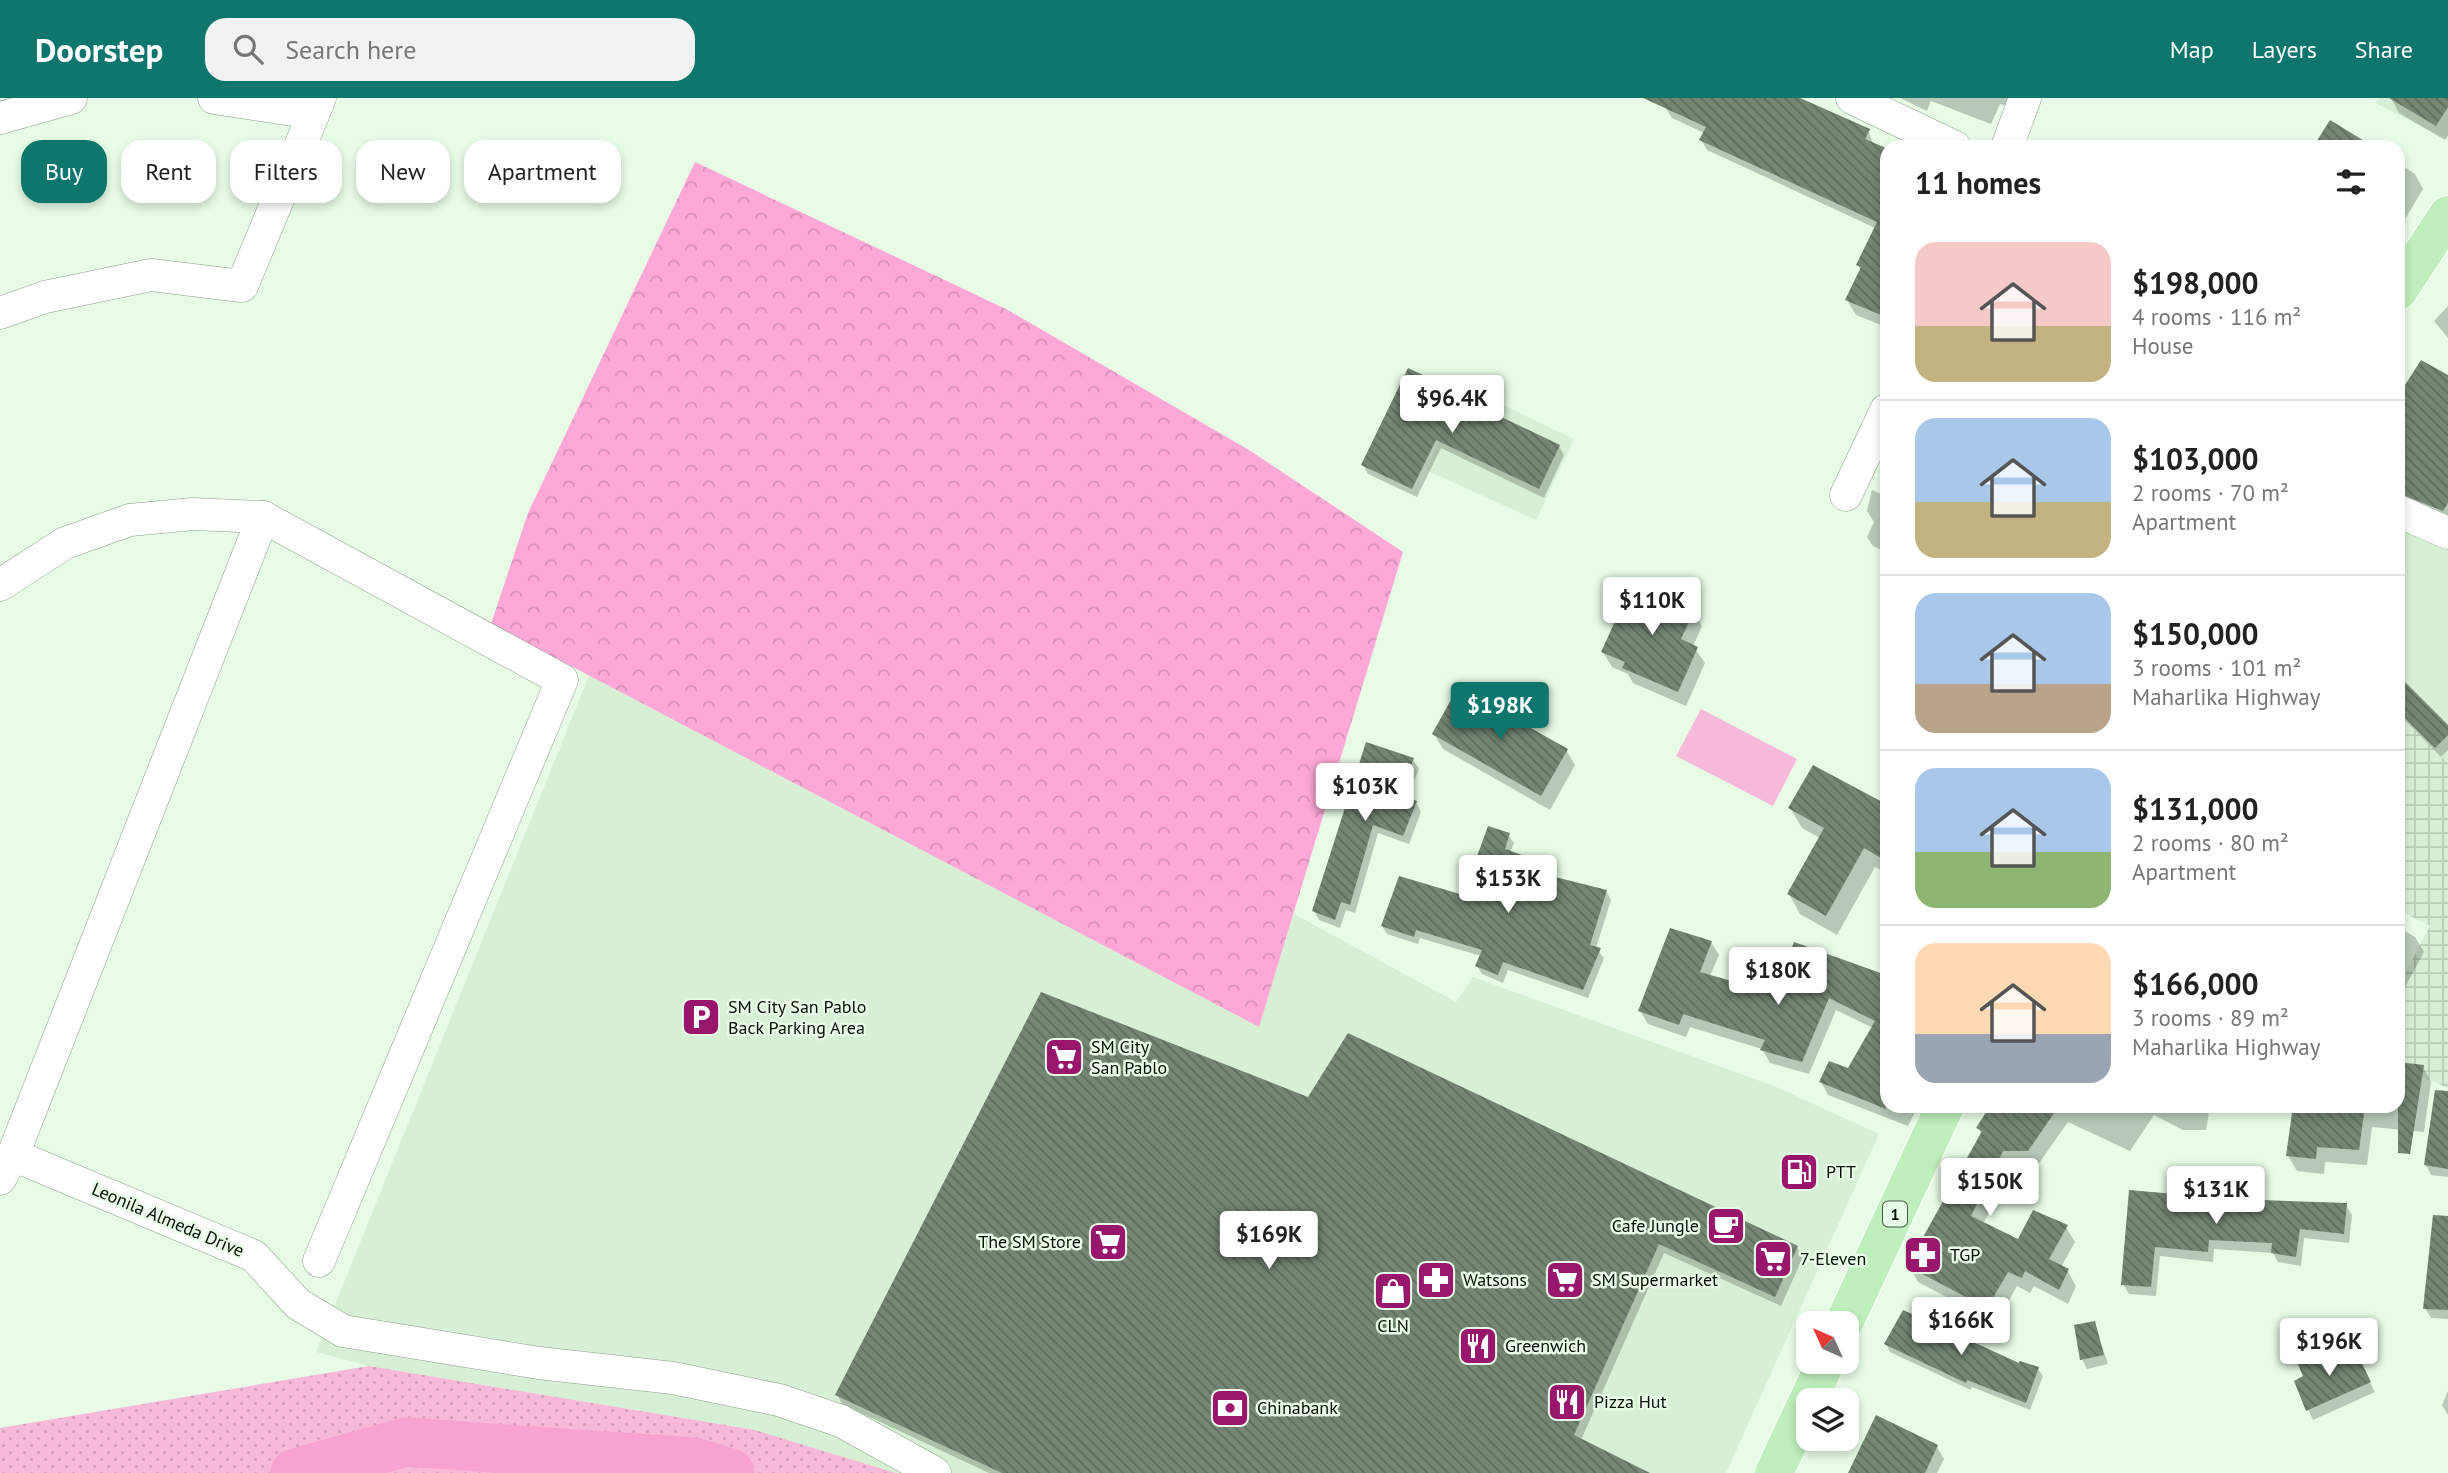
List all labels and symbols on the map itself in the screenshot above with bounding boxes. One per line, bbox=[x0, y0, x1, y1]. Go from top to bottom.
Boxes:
pin: $96.4K bbox=[1395, 376, 1509, 435]
pin: $110K bbox=[1603, 578, 1701, 637]
pin: $198K bbox=[1451, 682, 1549, 742]
pin: $103K bbox=[1316, 764, 1414, 823]
pin: $153K bbox=[1459, 856, 1557, 915]
pin: $180K bbox=[1729, 948, 1827, 1007]
place label: SM City San Pablo Back Parking Area bbox=[728, 995, 866, 1039]
parking icon: SM City San Pablo Back Parking Area bbox=[680, 996, 722, 1038]
place label: SM City San Pablo bbox=[1091, 1035, 1167, 1079]
supermarket icon: SM City San Pablo bbox=[1043, 1036, 1085, 1078]
fuel station icon: PTT bbox=[1778, 1151, 1820, 1193]
pin: $150K bbox=[1941, 1158, 2039, 1218]
place label: PTT bbox=[1826, 1160, 1856, 1183]
pin: $131K bbox=[2167, 1166, 2265, 1226]
street label: Leonila Almeda Drive bbox=[89, 1177, 248, 1262]
road number: 1 bbox=[1883, 1202, 1907, 1226]
cafe icon: Cafe Jungle bbox=[1705, 1205, 1747, 1247]
pin: $169K bbox=[1220, 1212, 1318, 1271]
place label: Cafe Jungle bbox=[1612, 1214, 1699, 1237]
supermarket icon: The SM Store bbox=[1087, 1221, 1129, 1263]
place label: The SM Store bbox=[978, 1230, 1081, 1253]
pharmacy icon: TGP bbox=[1902, 1234, 1944, 1276]
supermarket icon: 7-Eleven bbox=[1752, 1238, 1794, 1280]
place label: TGP bbox=[1950, 1243, 1980, 1266]
place label: 7-Eleven bbox=[1800, 1247, 1866, 1270]
pharmacy icon: Watsons bbox=[1415, 1259, 1457, 1301]
supermarket icon: SM Supermarket bbox=[1544, 1259, 1586, 1301]
place label: Watsons bbox=[1463, 1268, 1527, 1291]
place label: SM Supermarket bbox=[1592, 1268, 1718, 1291]
shop icon: CLN bbox=[1372, 1270, 1414, 1312]
pin: $166K bbox=[1912, 1298, 2010, 1357]
north arrow bbox=[1796, 1311, 1858, 1374]
place label: CLN bbox=[1377, 1314, 1409, 1337]
pin: $196K bbox=[2280, 1318, 2378, 1378]
restaurant icon: Greenwich bbox=[1457, 1325, 1499, 1367]
place label: Greenwich bbox=[1505, 1334, 1586, 1357]
restaurant icon: Pizza Hut bbox=[1546, 1381, 1588, 1423]
bank icon: Chinabank bbox=[1209, 1387, 1251, 1429]
place label: Pizza Hut bbox=[1594, 1390, 1667, 1413]
place label: Chinabank bbox=[1257, 1396, 1338, 1419]

